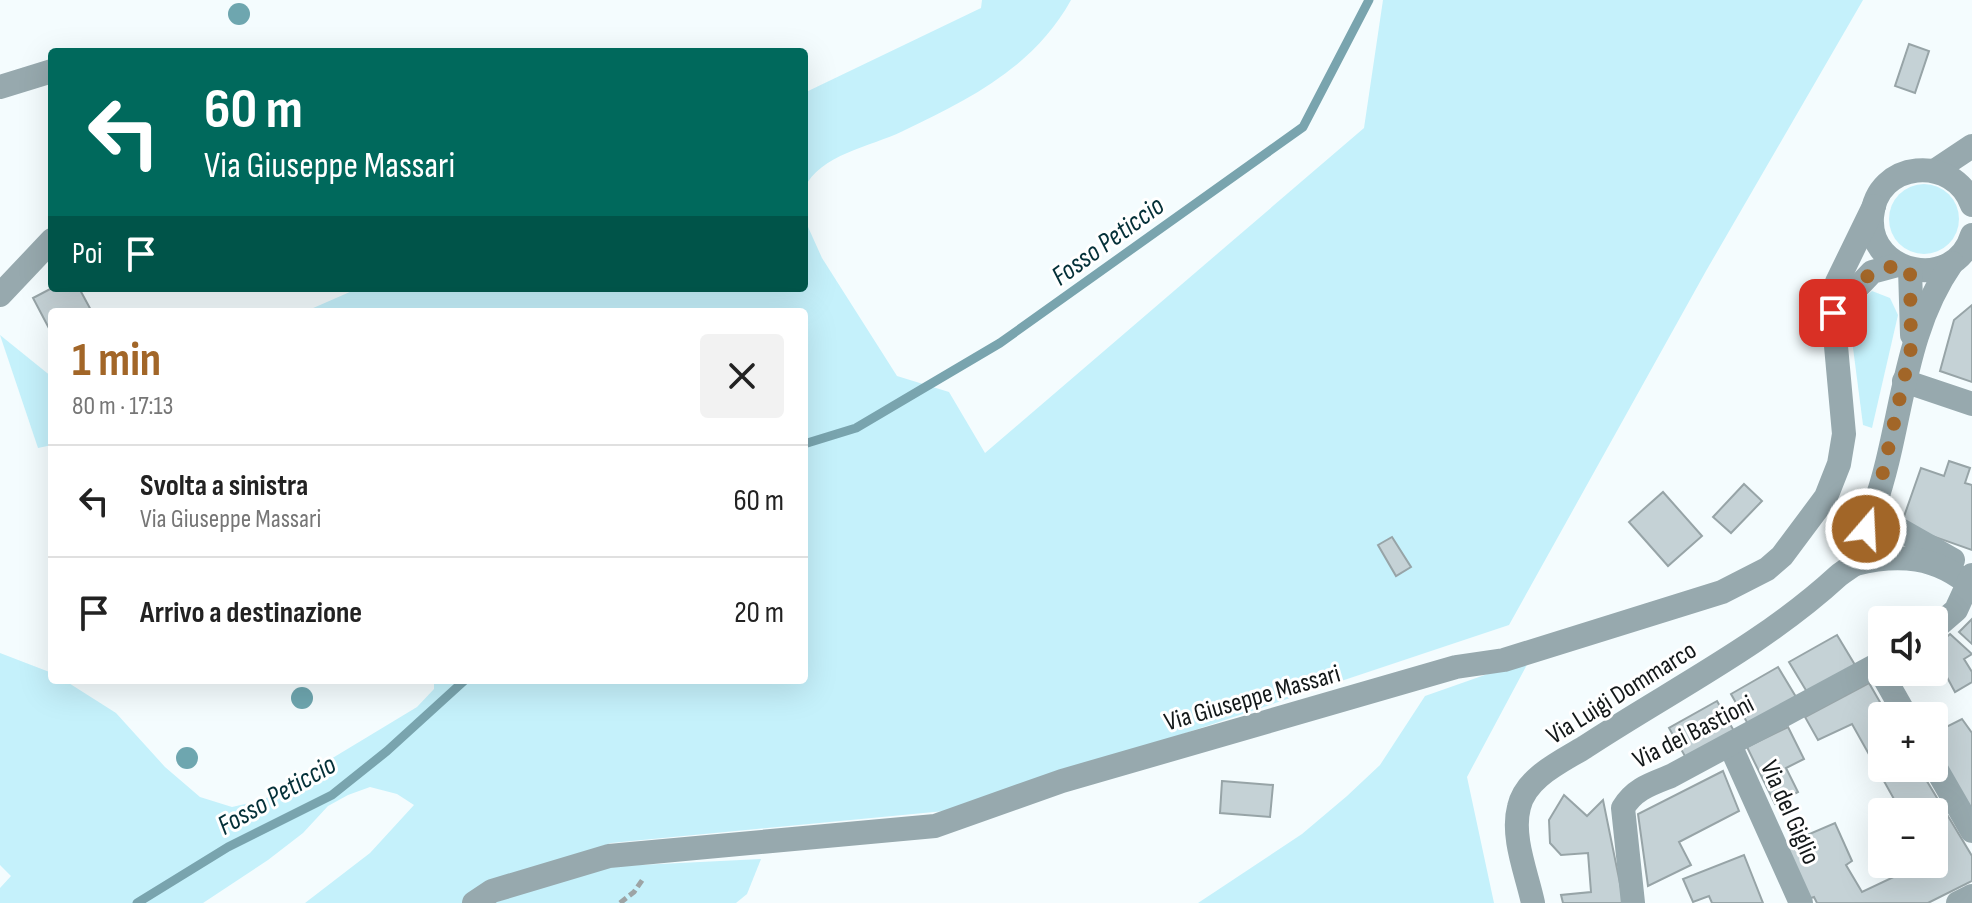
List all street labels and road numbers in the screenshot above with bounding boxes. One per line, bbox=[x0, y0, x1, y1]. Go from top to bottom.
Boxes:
street label: Via Luigi Dommarco bbox=[1541, 635, 1702, 752]
street label: Via Giuseppe Massari bbox=[1161, 659, 1344, 738]
street label: Via dei Bastioni bbox=[1628, 689, 1759, 776]
street label: Via del Giglio bbox=[1753, 756, 1826, 869]

